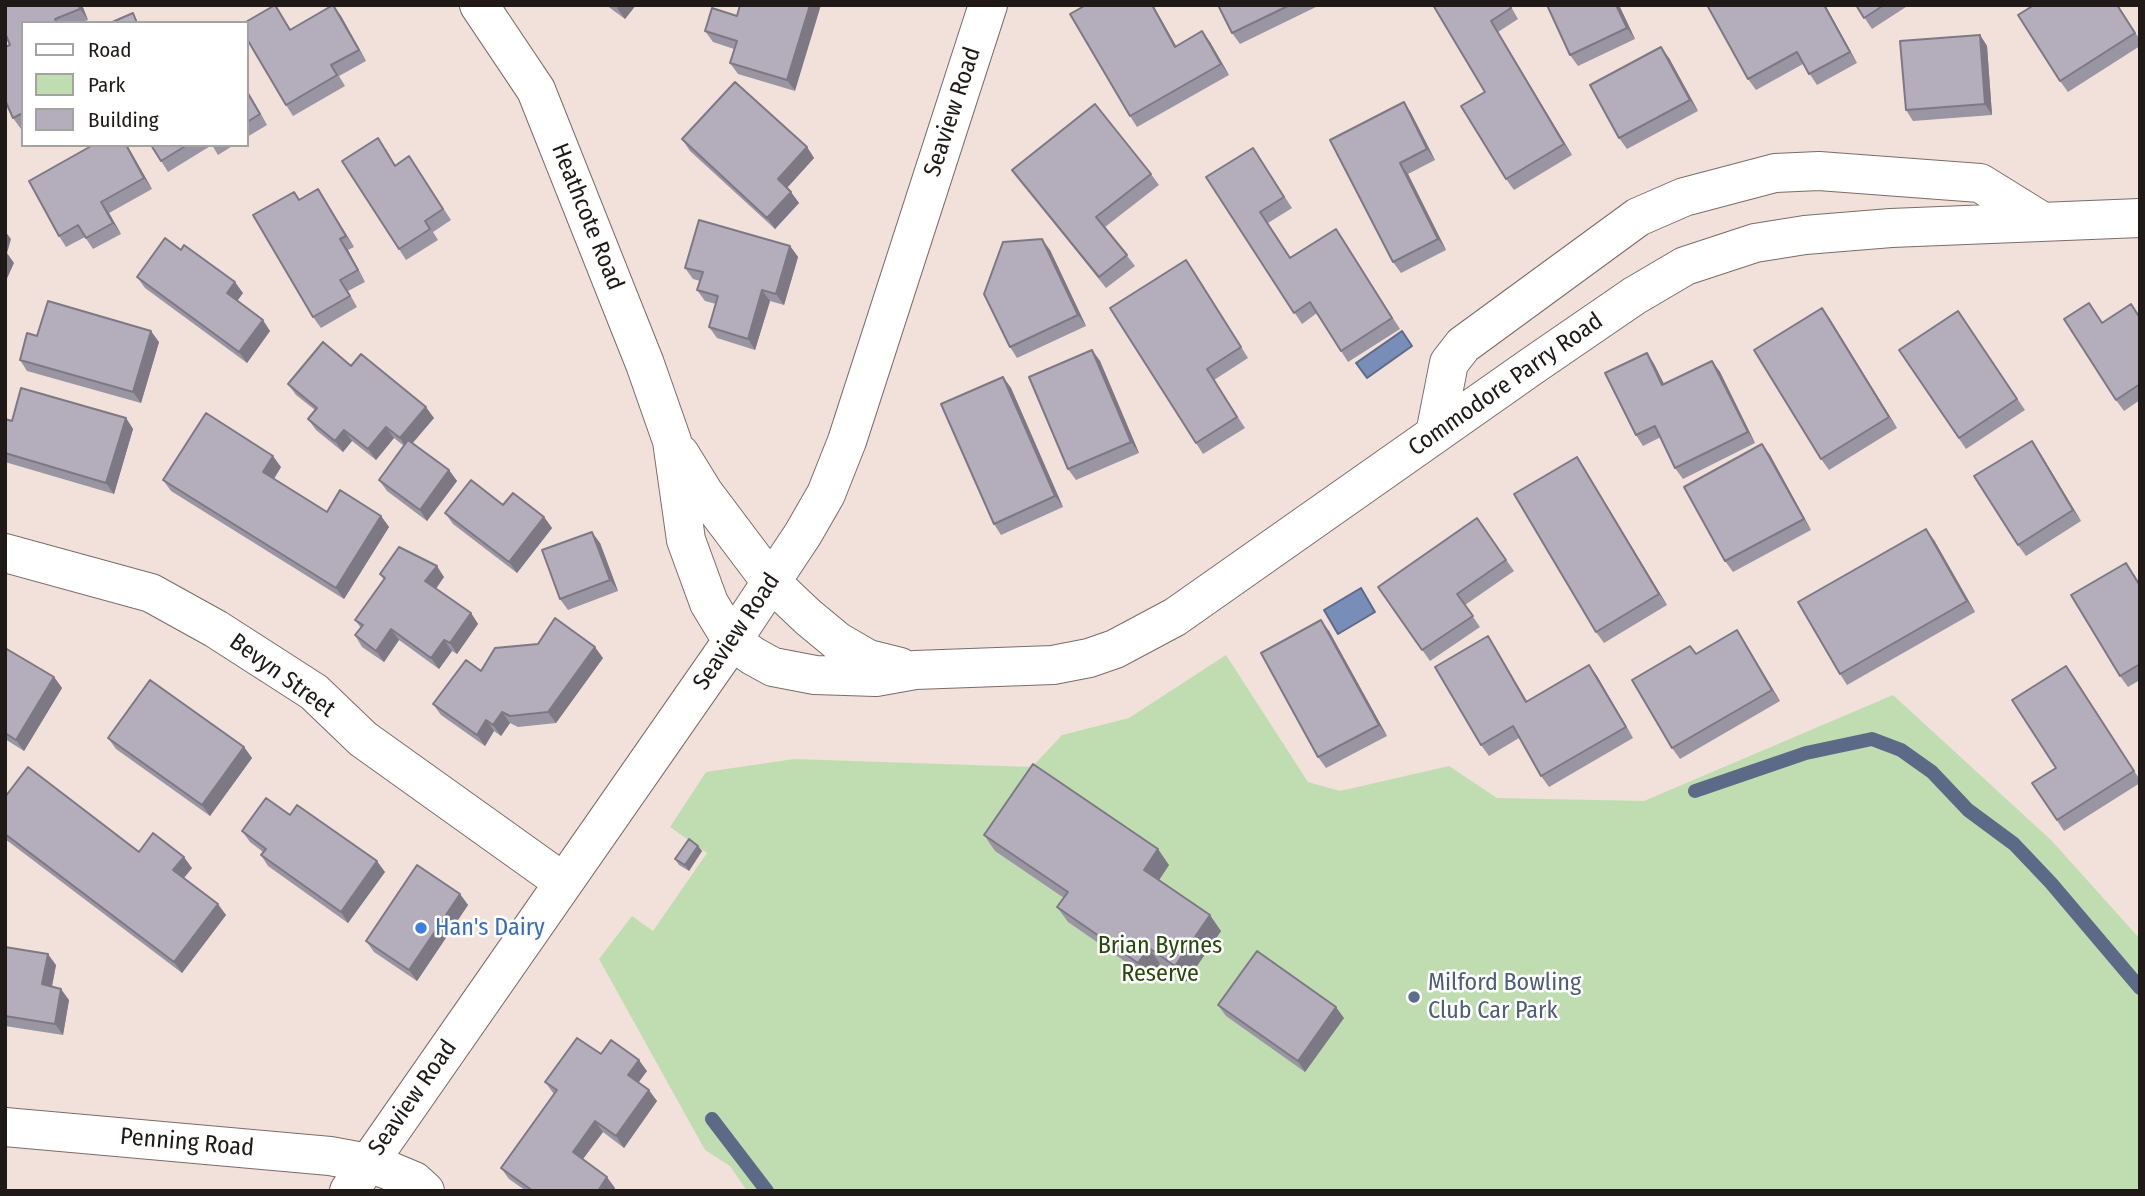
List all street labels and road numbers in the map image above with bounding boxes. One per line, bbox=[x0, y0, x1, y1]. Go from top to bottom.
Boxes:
street label: Seaview Road bbox=[919, 44, 987, 180]
street label: Heathcote Road bbox=[545, 139, 629, 295]
street label: Commodore Parry Road bbox=[1403, 307, 1609, 463]
street label: Seaview Road bbox=[687, 568, 787, 696]
street label: Bevyn Street bbox=[224, 628, 340, 724]
street label: Seaview Road bbox=[363, 1035, 463, 1161]
street label: Penning Road bbox=[119, 1123, 255, 1163]

